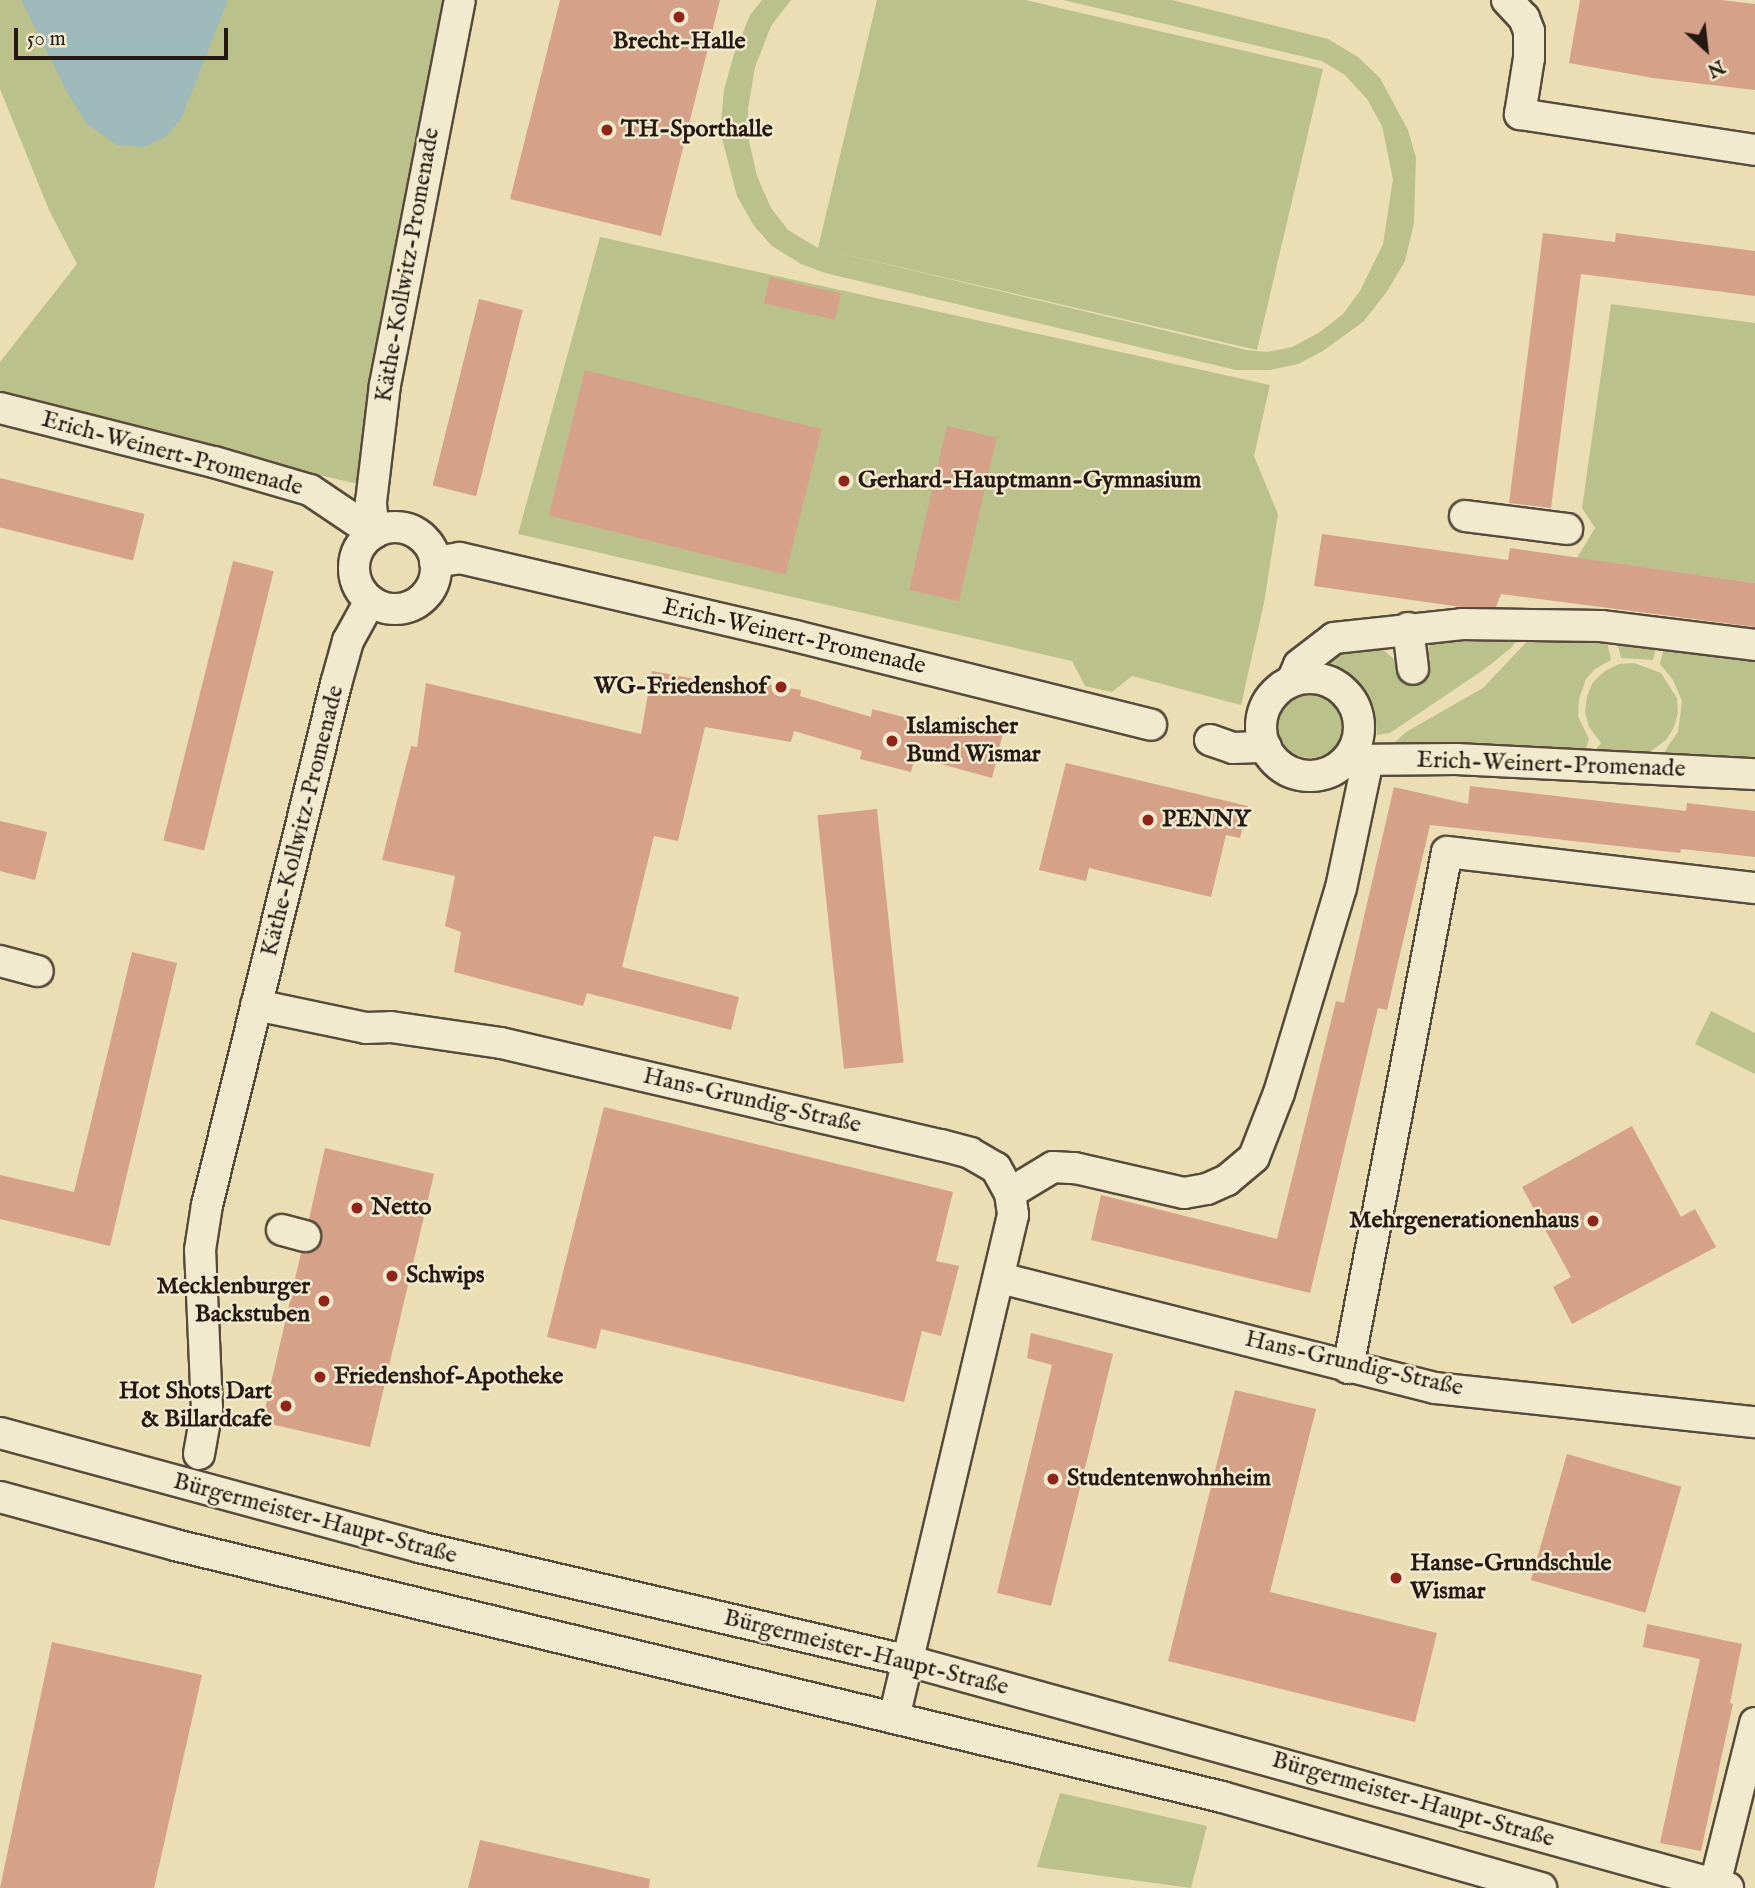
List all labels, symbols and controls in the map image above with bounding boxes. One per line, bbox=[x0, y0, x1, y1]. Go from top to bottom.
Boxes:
marker: Brecht-Halle bbox=[671, 9, 687, 25]
scale bar bbox=[18, 14, 231, 58]
north arrow bbox=[1671, 14, 1741, 84]
text: 50 m bbox=[27, 26, 66, 53]
place label: Brecht-Halle bbox=[612, 28, 746, 56]
text: N bbox=[1703, 53, 1728, 82]
place label: TH-Sporthalle bbox=[621, 116, 773, 144]
marker: TH-Sporthalle bbox=[599, 122, 615, 138]
street label: Käthe-Kollwitz-Promenade bbox=[370, 125, 446, 405]
street label: Erich-Weinert-Promenade bbox=[38, 405, 306, 503]
place label: Gerhard-Hauptmann-Gymnasium bbox=[858, 467, 1201, 495]
marker: Gerhard-Hauptmann-Gymnasium bbox=[836, 473, 852, 489]
street label: Erich-Weinert-Promenade bbox=[660, 593, 928, 681]
place label: WG-Friedenshof bbox=[594, 673, 767, 701]
marker: WG-Friedenshof bbox=[773, 679, 789, 695]
street label: Käthe-Kollwitz-Promenade bbox=[255, 683, 351, 959]
place label: Islamischer Bund Wismar bbox=[906, 713, 1041, 769]
marker: Islamischer Bund Wismar bbox=[884, 733, 900, 749]
street label: Erich-Weinert-Promenade bbox=[1416, 746, 1686, 784]
place label: PENNY bbox=[1162, 806, 1250, 834]
marker: PENNY bbox=[1140, 812, 1156, 828]
street label: Hans-Grundig-Straße bbox=[640, 1062, 864, 1140]
place label: Netto bbox=[371, 1194, 431, 1222]
marker: Netto bbox=[349, 1200, 365, 1216]
place label: Mehrgenerationenhaus bbox=[1349, 1207, 1579, 1235]
marker: Mehrgenerationenhaus bbox=[1585, 1213, 1601, 1229]
place label: Schwips bbox=[406, 1262, 485, 1290]
marker: Schwips bbox=[384, 1268, 400, 1284]
place label: Mecklenburger Backstuben bbox=[156, 1273, 310, 1329]
marker: Mecklenburger Backstuben bbox=[316, 1293, 332, 1309]
street label: Hans-Grundig-Straße bbox=[1242, 1325, 1466, 1403]
place label: Friedenshof-Apotheke bbox=[334, 1363, 563, 1391]
marker: Friedenshof-Apotheke bbox=[312, 1369, 328, 1385]
place label: Hot Shots Dart & Billardcafe bbox=[119, 1378, 272, 1434]
marker: Hot Shots Dart & Billardcafe bbox=[278, 1398, 294, 1414]
place label: Studentenwohnheim bbox=[1067, 1465, 1271, 1493]
street label: Bürgermeister-Haupt-Straße bbox=[170, 1467, 460, 1571]
marker: Studentenwohnheim bbox=[1045, 1471, 1061, 1487]
place label: Hanse-Grundschule Wismar bbox=[1410, 1550, 1612, 1606]
marker: Hanse-Grundschule Wismar bbox=[1388, 1570, 1404, 1586]
street label: Bürgermeister-Haupt-Straße bbox=[721, 1604, 1011, 1702]
street label: Bürgermeister-Haupt-Straße bbox=[1268, 1746, 1558, 1854]

